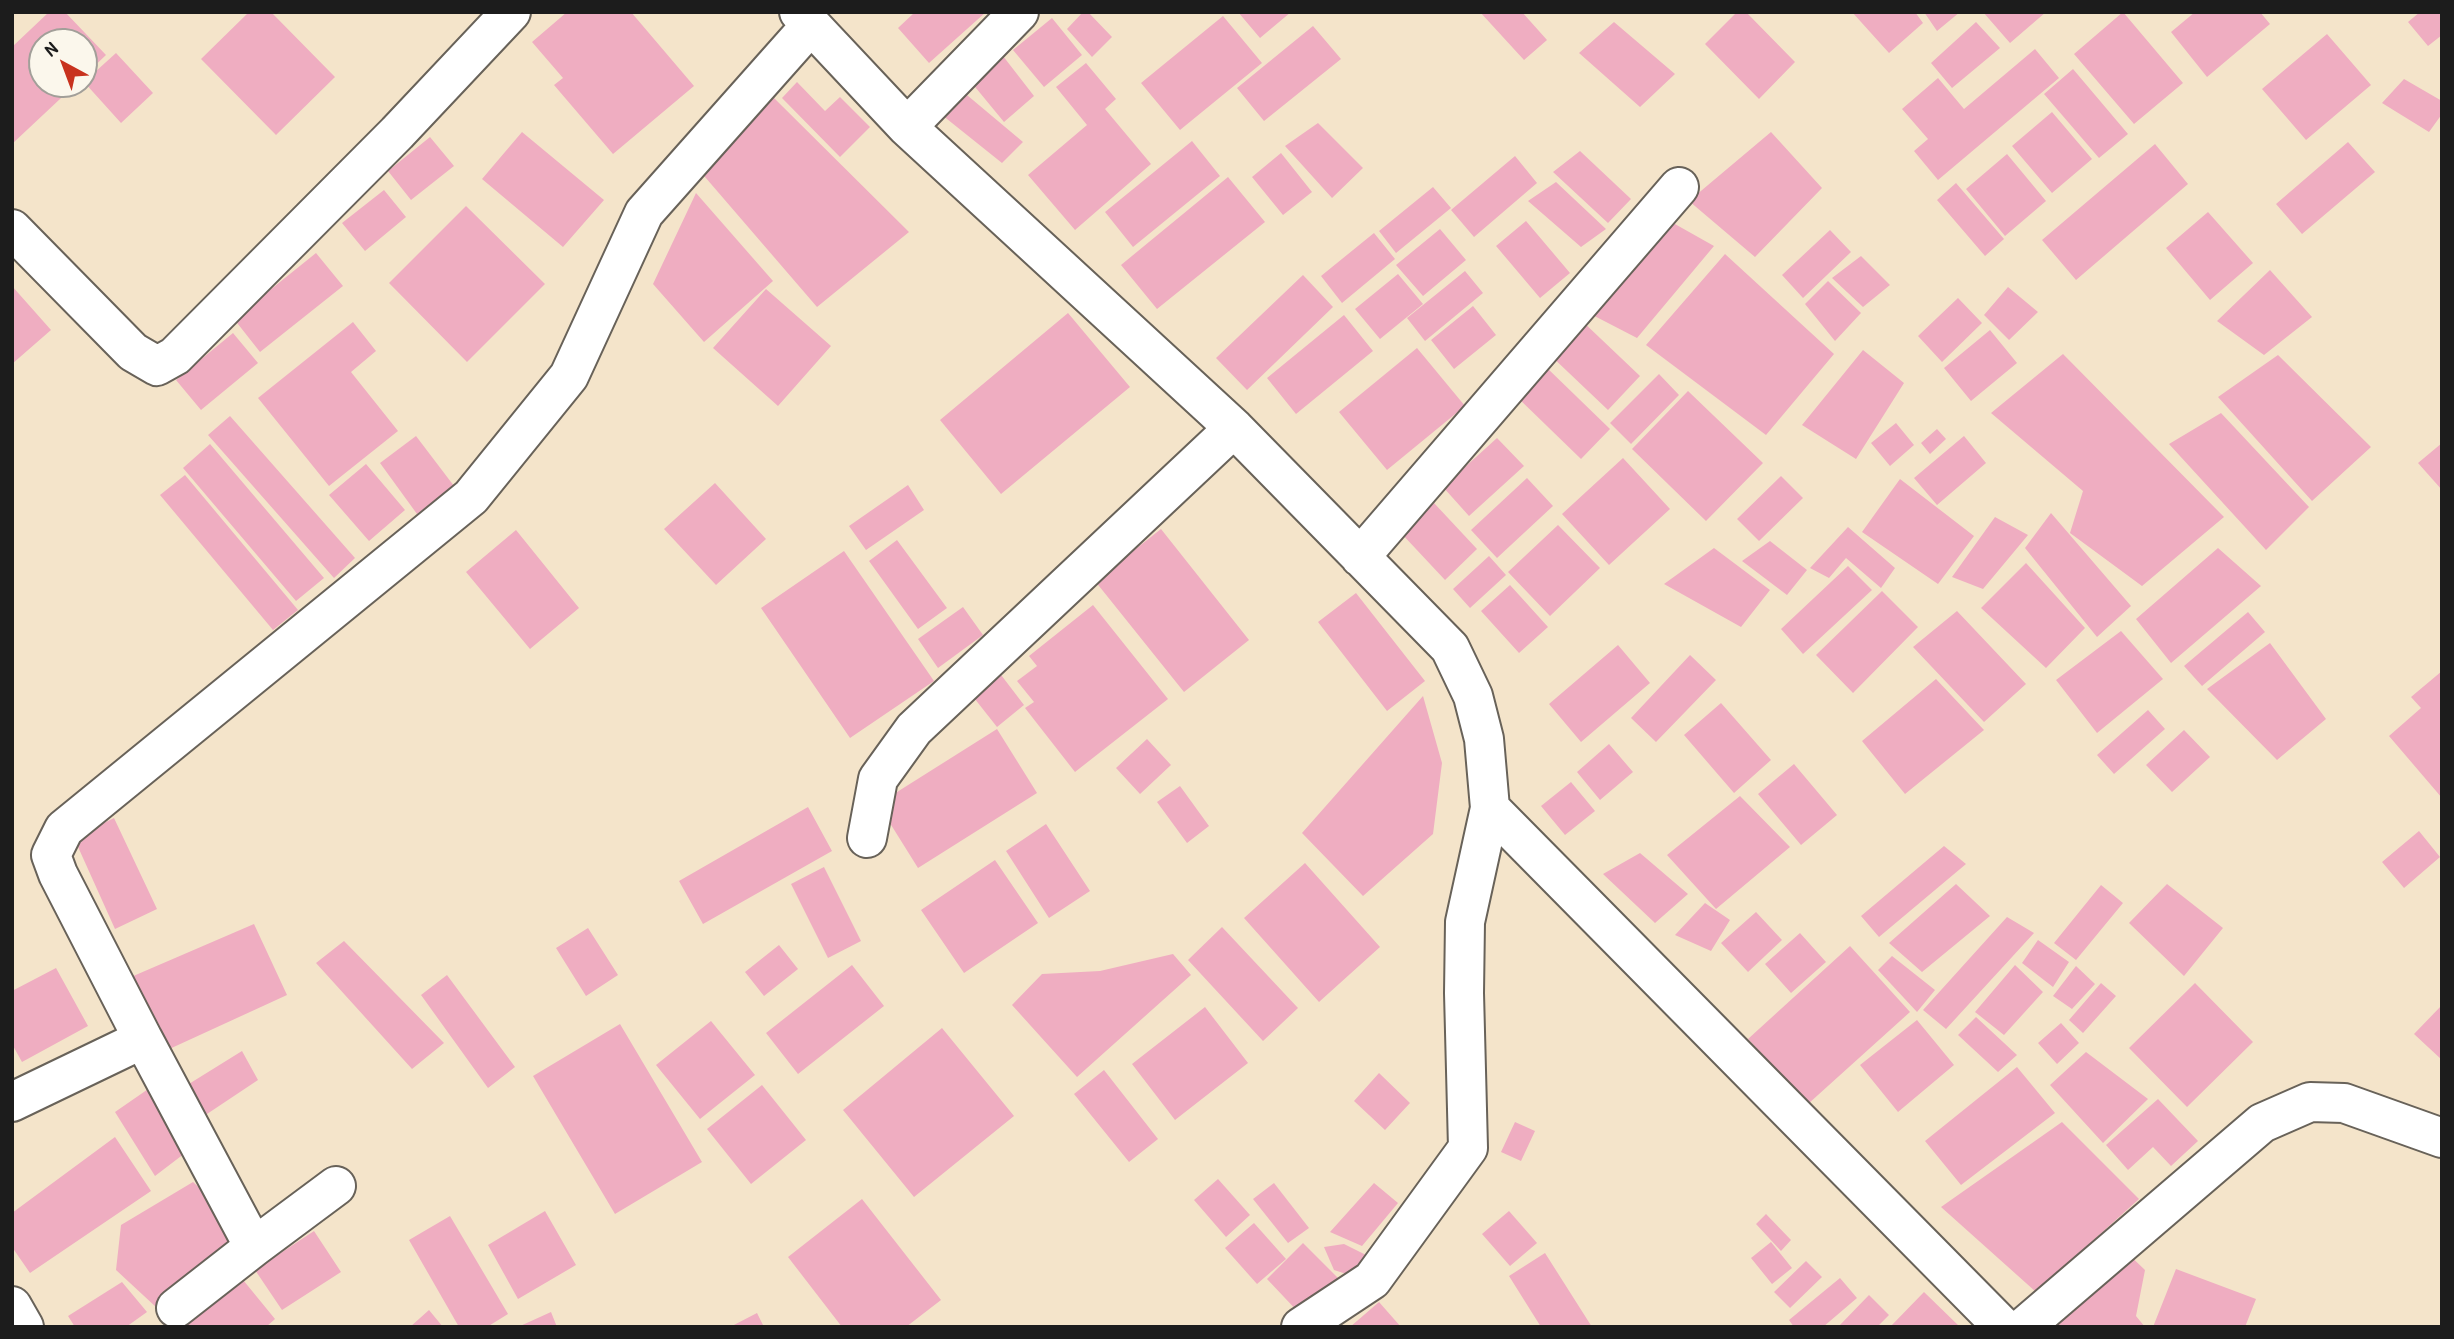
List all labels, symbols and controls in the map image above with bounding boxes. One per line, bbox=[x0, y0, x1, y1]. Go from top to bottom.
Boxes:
north arrow bbox=[28, 28, 98, 98]
text: N bbox=[38, 36, 63, 62]

